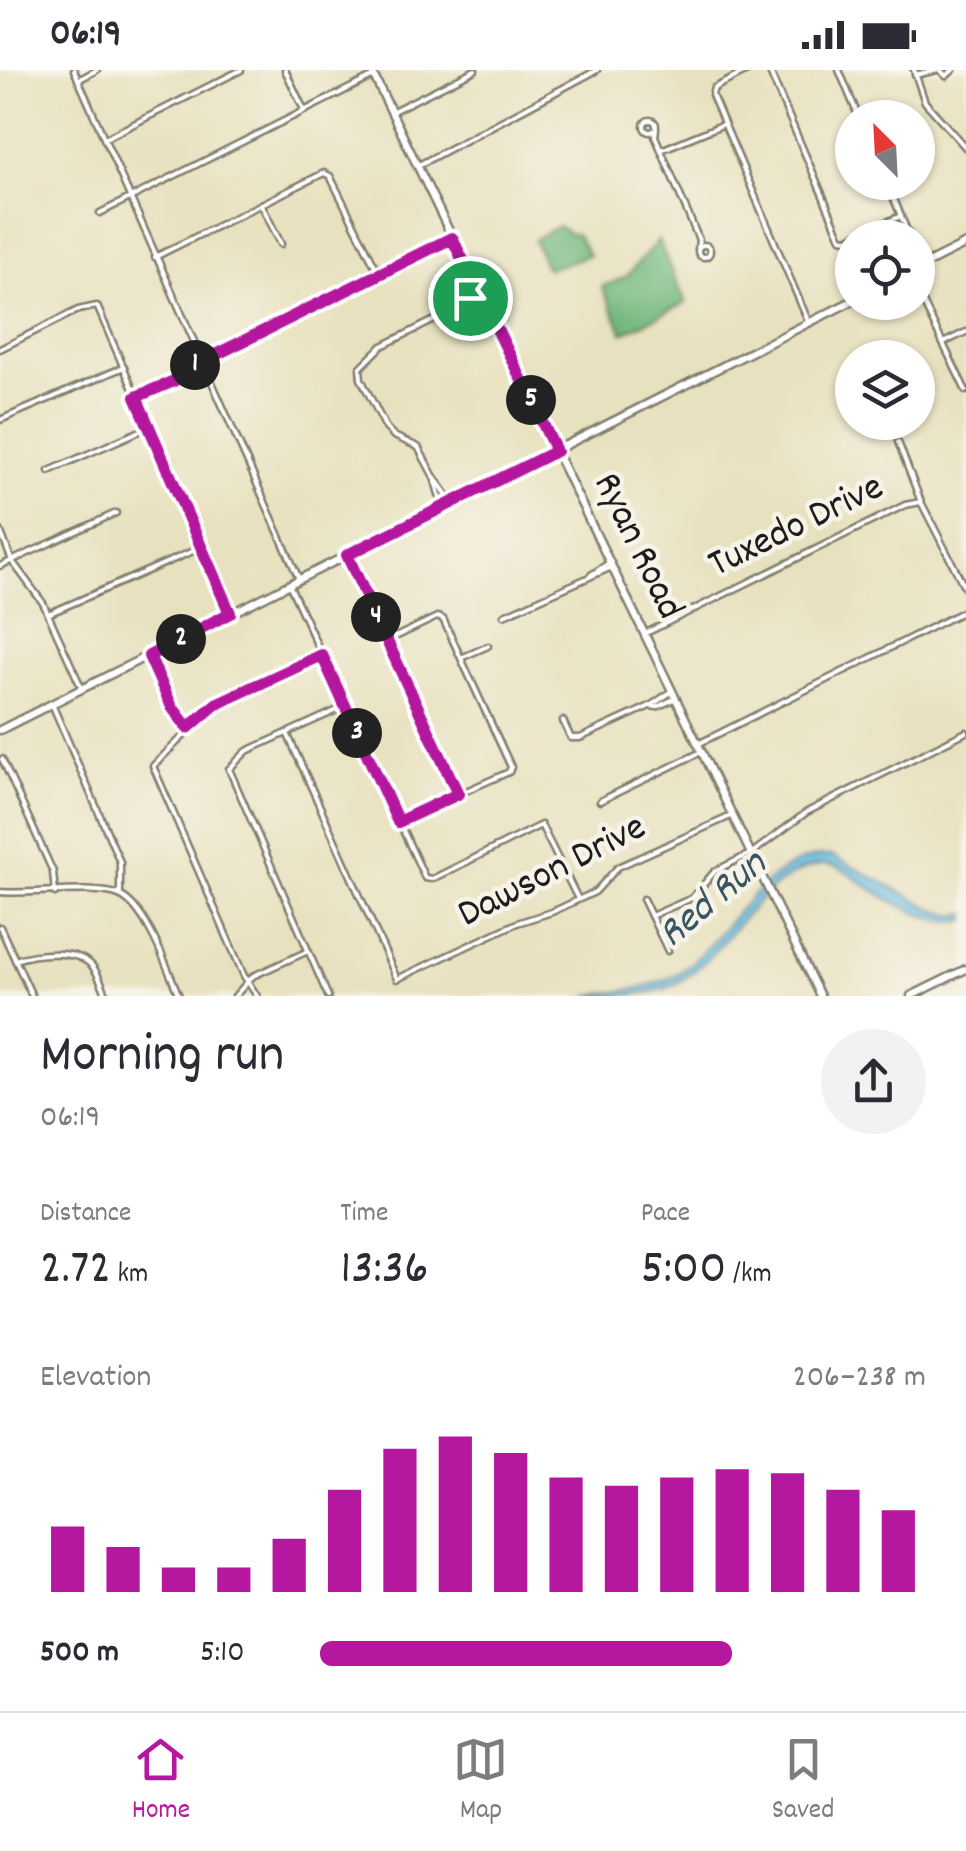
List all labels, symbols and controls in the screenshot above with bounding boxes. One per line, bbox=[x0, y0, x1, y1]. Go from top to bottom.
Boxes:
text: 06:19 bbox=[50, 8, 121, 63]
north arrow bbox=[835, 100, 935, 200]
map controls bbox=[835, 100, 935, 440]
button: locate bbox=[835, 220, 935, 320]
pin bbox=[428, 256, 513, 341]
icon: arrive bbox=[443, 271, 498, 326]
pin: 1 bbox=[170, 340, 220, 390]
button: layers bbox=[835, 340, 935, 440]
text: 1 bbox=[192, 345, 198, 385]
pin: 5 bbox=[506, 375, 556, 425]
text: 5 bbox=[525, 380, 537, 420]
street label: Tuxedo Drive bbox=[700, 461, 894, 595]
street label: Ryan Road bbox=[576, 464, 696, 630]
pin: 4 bbox=[351, 592, 401, 642]
text: 4 bbox=[370, 597, 382, 637]
pin: 2 bbox=[156, 614, 206, 664]
text: 2 bbox=[175, 619, 187, 659]
pin: 3 bbox=[332, 708, 382, 758]
text: 3 bbox=[351, 713, 363, 753]
street label: Dawson Drive bbox=[449, 801, 657, 945]
water label: Red Run bbox=[646, 836, 783, 965]
text: Morning run bbox=[40, 1019, 284, 1098]
button: share bbox=[821, 1029, 926, 1134]
text: 06:19 bbox=[40, 1096, 100, 1142]
text: Distance bbox=[40, 1195, 131, 1235]
text: Time bbox=[340, 1195, 388, 1235]
text: Pace bbox=[641, 1195, 690, 1235]
text: 2.72 bbox=[40, 1235, 111, 1307]
text: 13:36 bbox=[340, 1235, 428, 1307]
text: 5:00 bbox=[641, 1235, 727, 1307]
text: km bbox=[111, 1256, 148, 1296]
text: /km bbox=[727, 1256, 772, 1296]
text: Elevation bbox=[40, 1356, 151, 1402]
text: 206–238 m bbox=[793, 1356, 926, 1402]
text: 500 m bbox=[40, 1631, 119, 1677]
text: 5:10 bbox=[200, 1631, 245, 1677]
tab: Home bbox=[132, 1732, 190, 1832]
tab: Map bbox=[453, 1732, 508, 1832]
tab: Saved bbox=[772, 1732, 834, 1832]

